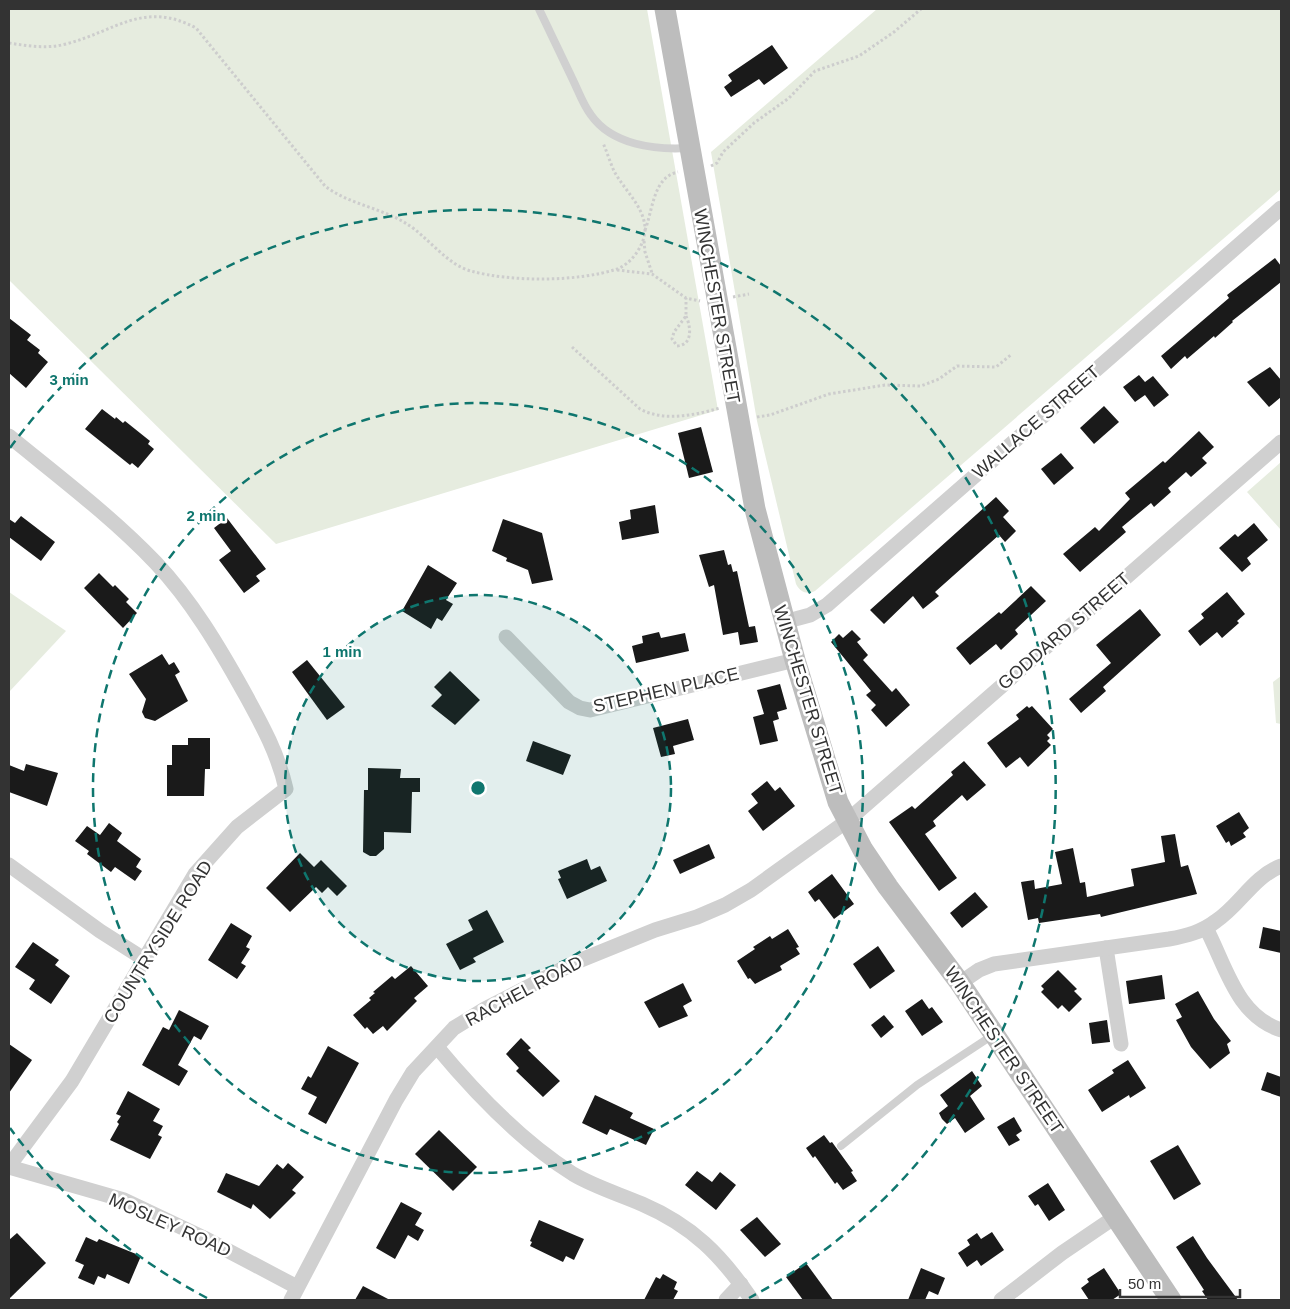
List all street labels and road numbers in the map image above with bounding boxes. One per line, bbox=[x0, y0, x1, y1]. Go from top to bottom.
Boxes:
street label: WINCHESTER STREET bbox=[690, 207, 744, 405]
street label: WALLACE STREET bbox=[969, 362, 1103, 482]
street label: GODDARD STREET bbox=[994, 568, 1134, 694]
street label: WINCHESTER STREET bbox=[770, 603, 846, 797]
street label: STEPHEN PLACE bbox=[591, 663, 741, 717]
street label: COUNTRYSIDE ROAD bbox=[100, 857, 216, 1027]
street label: RACHEL ROAD bbox=[462, 952, 586, 1030]
street label: WINCHESTER STREET bbox=[941, 963, 1067, 1137]
street label: MOSLEY ROAD bbox=[106, 1189, 234, 1261]

